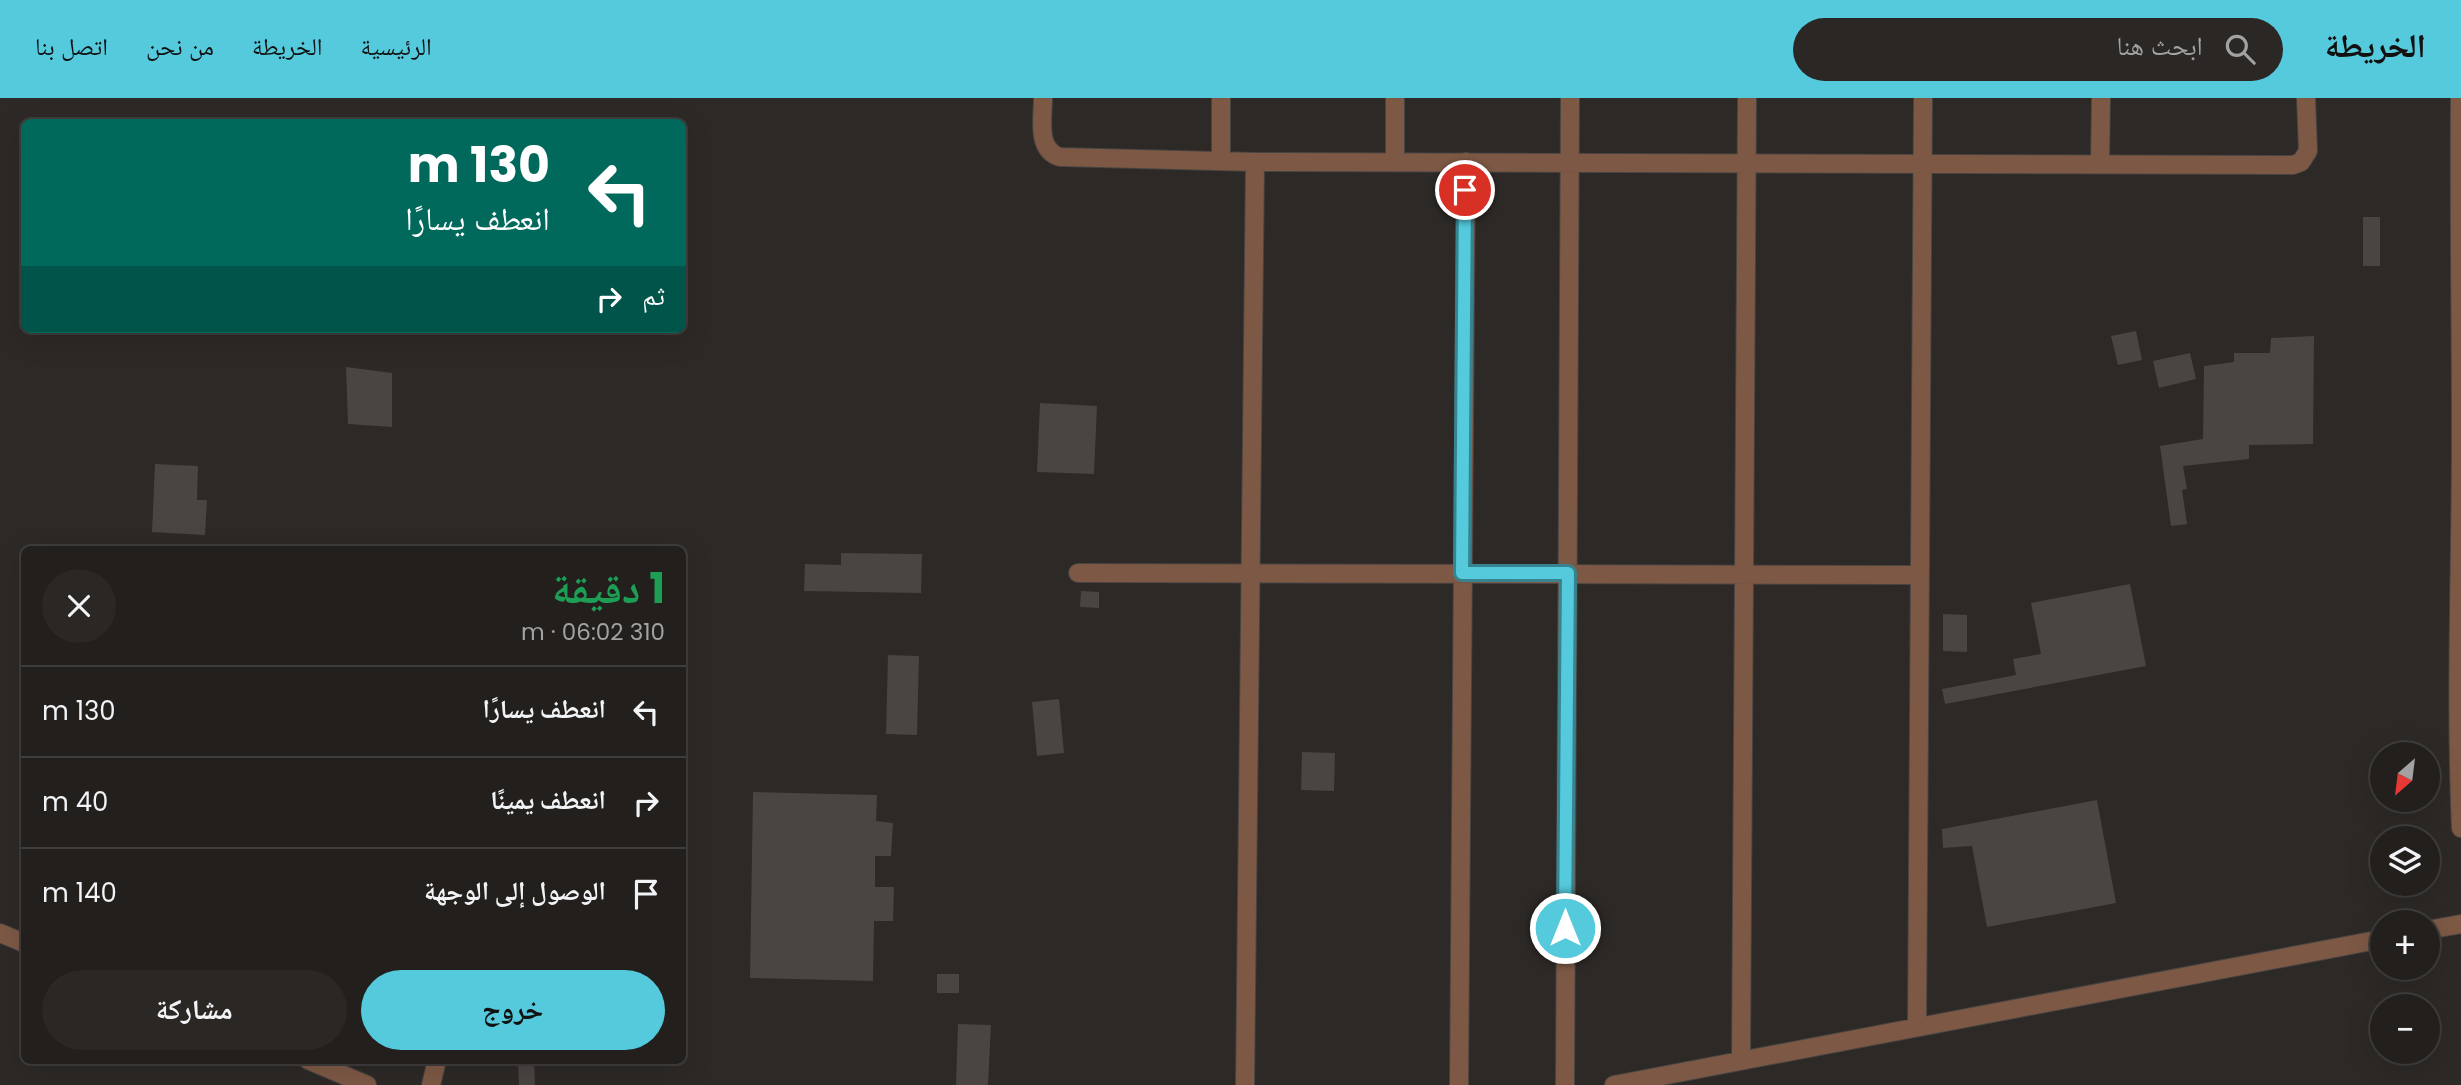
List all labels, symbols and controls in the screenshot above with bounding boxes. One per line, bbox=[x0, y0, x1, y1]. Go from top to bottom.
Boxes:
search box bbox=[1793, 18, 2283, 81]
text: الخريطة bbox=[2325, 22, 2426, 69]
text: ابحث هنا bbox=[2117, 28, 2203, 64]
text: اتصل بنا bbox=[35, 30, 108, 63]
text: من نحن bbox=[146, 30, 214, 63]
text: الخريطة bbox=[252, 30, 323, 63]
text: الرئيسية bbox=[361, 30, 432, 63]
icon: search bbox=[2221, 30, 2259, 68]
text: 130 m bbox=[408, 131, 550, 199]
icon: left bbox=[574, 147, 665, 238]
pin bbox=[1435, 160, 1495, 220]
icon: arrive bbox=[1446, 171, 1484, 209]
text: انعطف يسارًا bbox=[405, 196, 550, 241]
text: ثم bbox=[642, 278, 665, 314]
icon: right bbox=[590, 280, 628, 318]
text: 1 دقيقة bbox=[552, 559, 665, 618]
button: close bbox=[42, 569, 116, 643]
text: 310 m · 06:02 bbox=[521, 616, 665, 648]
text: انعطف يسارًا bbox=[483, 691, 606, 727]
text: 130 m bbox=[42, 693, 116, 729]
icon: left bbox=[627, 693, 665, 731]
north arrow bbox=[2370, 742, 2440, 812]
map controls bbox=[2370, 742, 2440, 1064]
text: انعطف يمينًا bbox=[490, 782, 606, 818]
text: 40 m bbox=[42, 784, 108, 820]
icon: right bbox=[627, 784, 665, 822]
button: layers bbox=[2370, 826, 2440, 896]
text: الوصول إلى الوجهة bbox=[424, 873, 606, 909]
text: 140 m bbox=[42, 875, 117, 911]
icon: arrive bbox=[627, 875, 665, 913]
position arrow bbox=[1528, 891, 1602, 965]
button: + bbox=[2370, 910, 2440, 980]
button: مشاركة bbox=[42, 970, 347, 1050]
button: خروج bbox=[361, 970, 665, 1050]
button: − bbox=[2370, 994, 2440, 1064]

